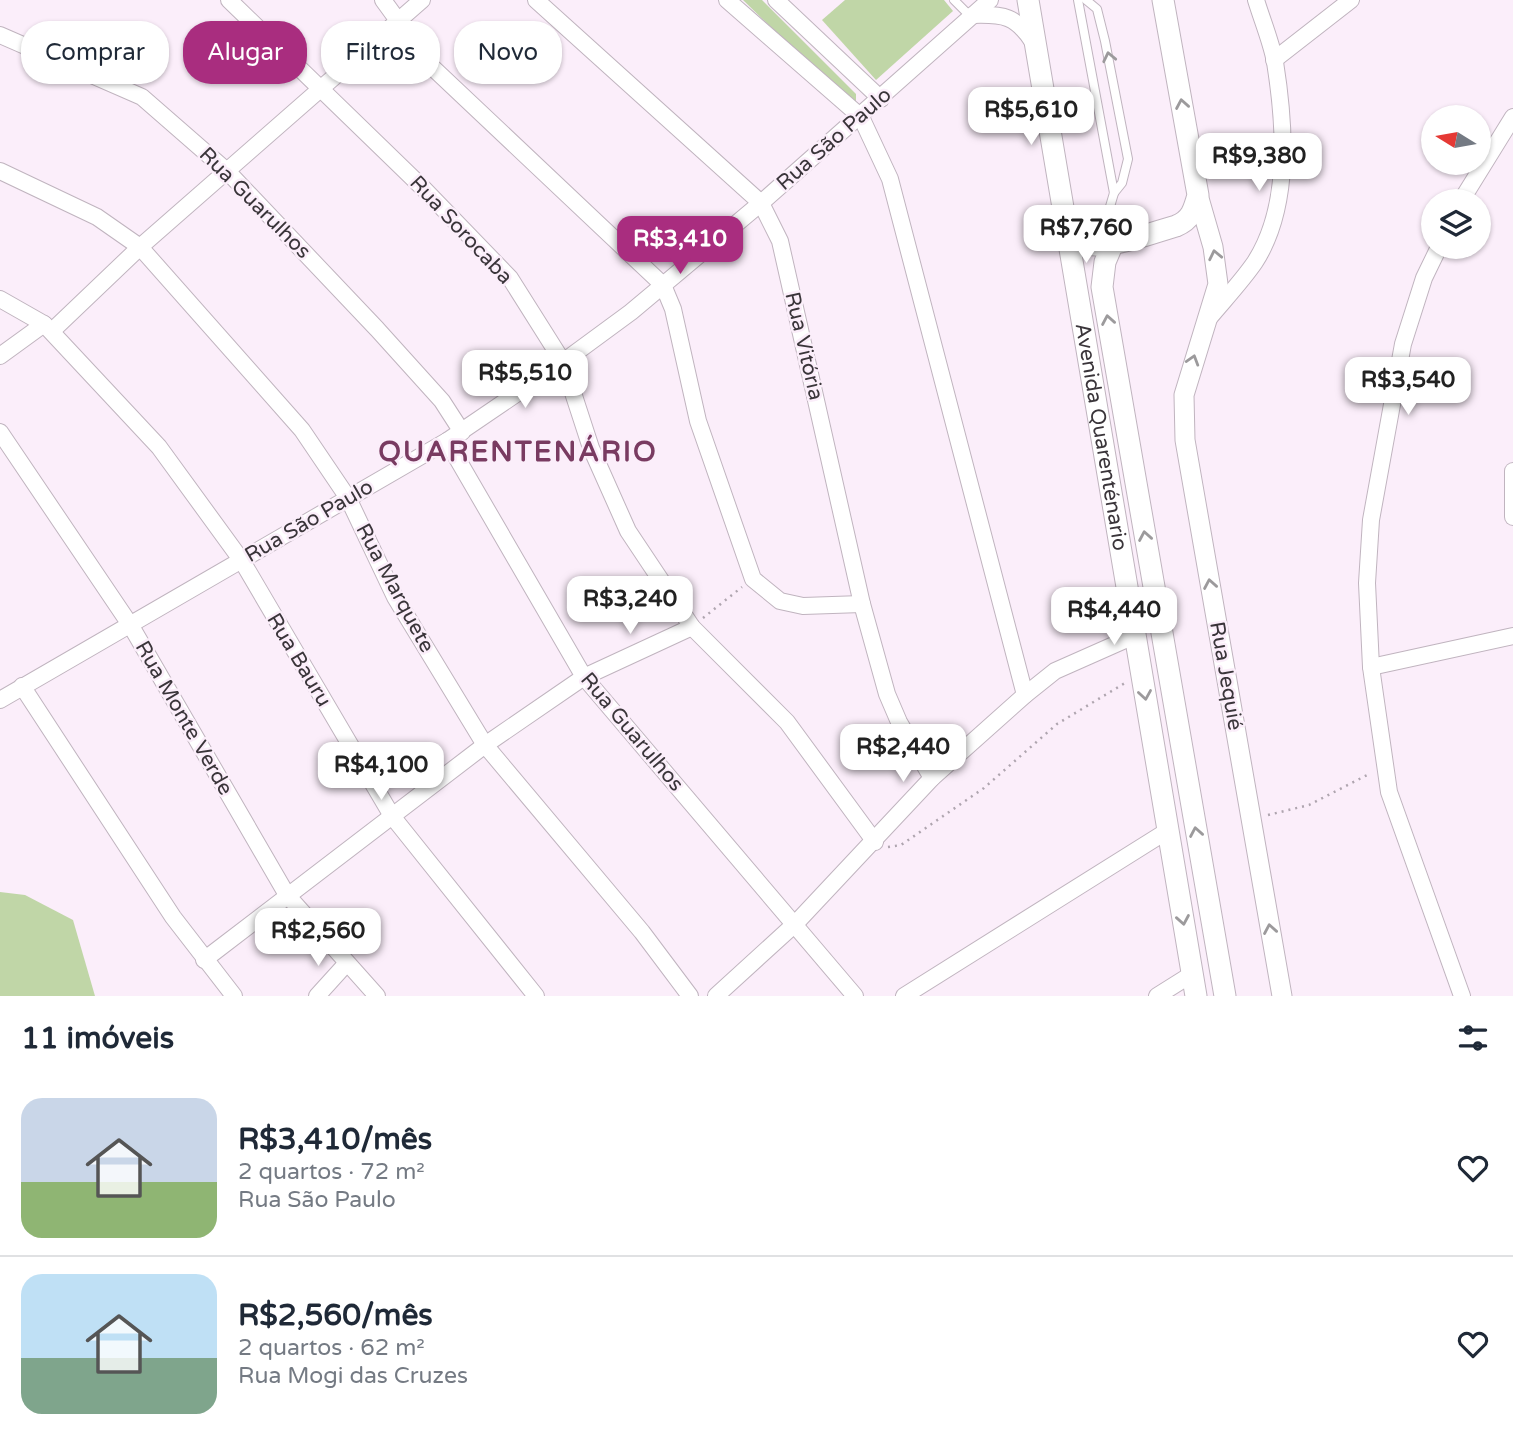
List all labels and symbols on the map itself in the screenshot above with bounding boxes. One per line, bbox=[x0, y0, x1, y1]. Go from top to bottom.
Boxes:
one-way arrow bbox=[1102, 51, 1117, 63]
street label: Rua São Paulo bbox=[771, 82, 897, 196]
pin: R$5,610 bbox=[966, 88, 1096, 147]
one-way arrow bbox=[1175, 98, 1190, 110]
north arrow bbox=[1421, 105, 1491, 175]
pin: R$9,380 bbox=[1194, 134, 1324, 193]
street label: Rua Guarulhos bbox=[194, 142, 316, 264]
street label: Rua Sorocaba bbox=[404, 171, 518, 289]
pin: R$7,760 bbox=[1021, 205, 1151, 265]
pin: R$3,410 bbox=[615, 216, 745, 276]
one-way arrow bbox=[1209, 249, 1223, 261]
street label: Rua Vitória bbox=[779, 289, 829, 403]
one-way arrow bbox=[1101, 314, 1116, 326]
street label: Avenida Quarenténario bbox=[1070, 321, 1133, 553]
pin: R$5,510 bbox=[460, 350, 590, 410]
one-way arrow bbox=[1185, 354, 1200, 366]
pin: R$3,540 bbox=[1343, 358, 1473, 417]
district label: QUARENTENÁRIO bbox=[378, 434, 658, 469]
street label: Rua São Paulo bbox=[240, 474, 378, 568]
street label: Rua Marquete bbox=[351, 519, 440, 657]
one-way arrow bbox=[1138, 530, 1153, 542]
pin: R$3,240 bbox=[565, 576, 695, 636]
one-way arrow bbox=[1203, 578, 1218, 590]
pin: R$4,440 bbox=[1049, 588, 1179, 647]
street label: Rua Bauru bbox=[261, 609, 337, 711]
street label: Rua Jequié bbox=[1204, 620, 1248, 732]
street label: Rua Monte Verde bbox=[130, 637, 238, 800]
street label: Rua Guarulhos bbox=[575, 668, 689, 796]
one-way arrow bbox=[1137, 690, 1152, 701]
pin: R$2,440 bbox=[838, 724, 968, 784]
pin: R$4,100 bbox=[316, 742, 446, 802]
one-way arrow bbox=[1189, 826, 1204, 838]
pin: R$2,560 bbox=[253, 908, 383, 968]
one-way arrow bbox=[1174, 914, 1189, 926]
one-way arrow bbox=[1263, 923, 1278, 935]

